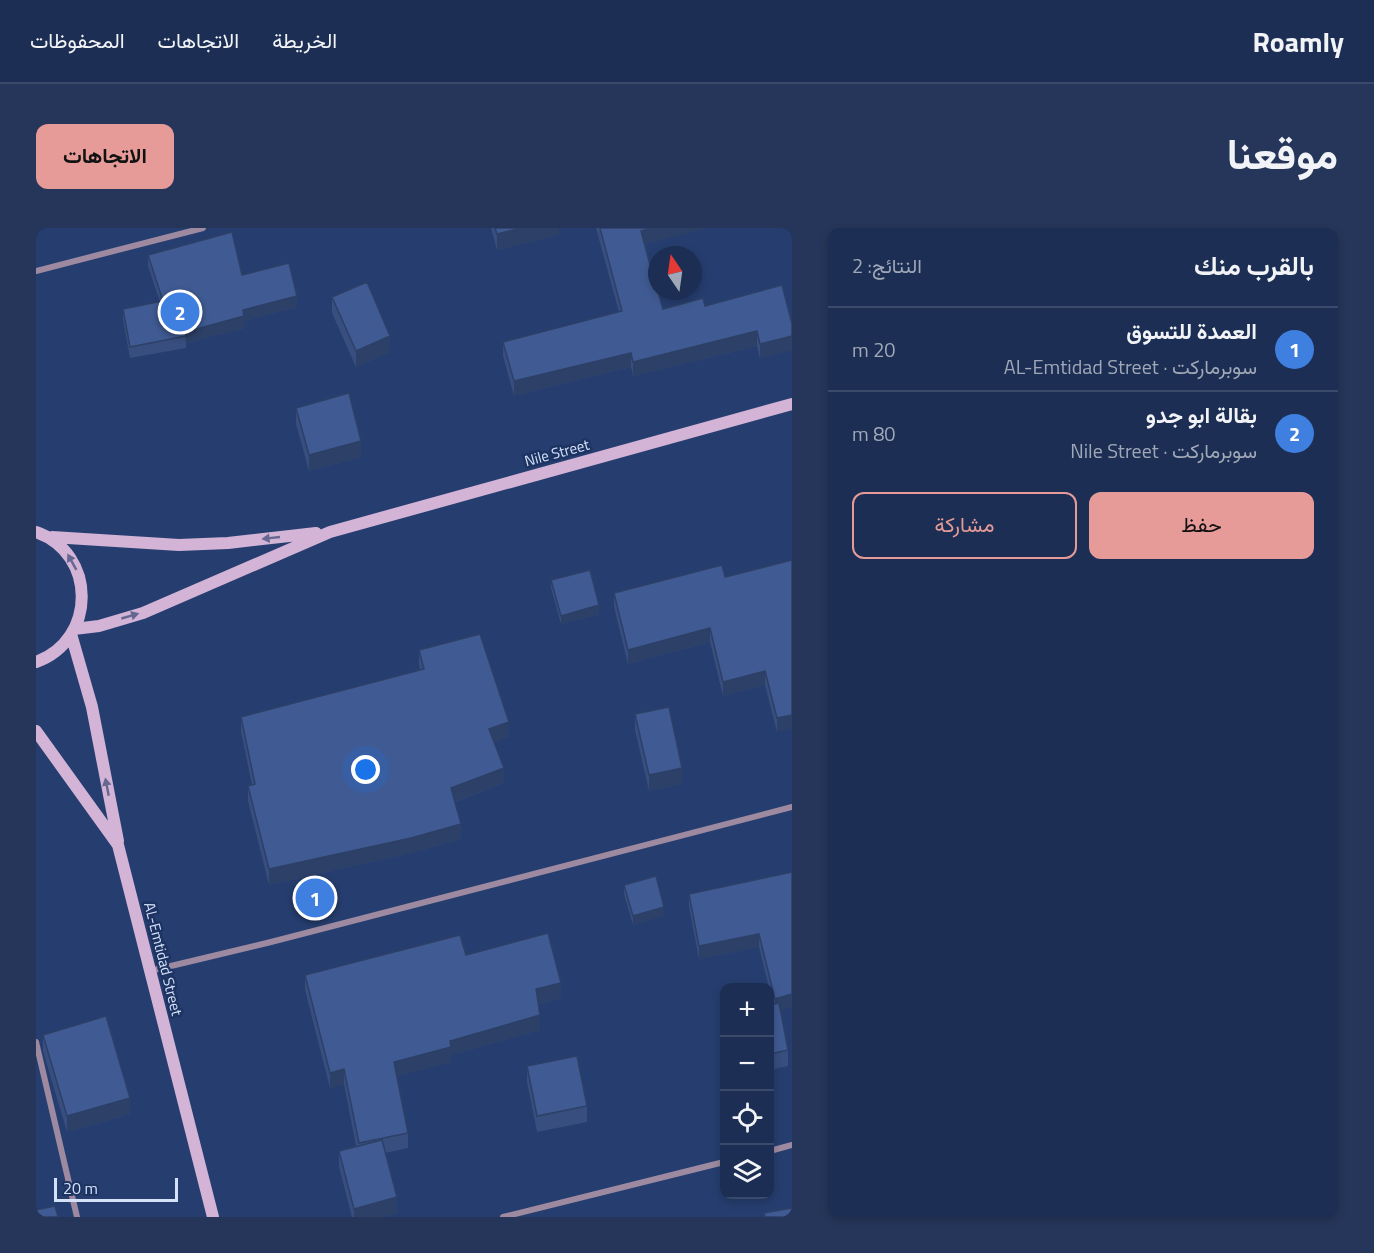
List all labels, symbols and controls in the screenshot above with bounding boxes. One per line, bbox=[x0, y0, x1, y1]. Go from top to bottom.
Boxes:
text: Roamly bbox=[1253, 20, 1344, 63]
text: المحفوظات bbox=[30, 24, 125, 56]
text: الاتجاهات bbox=[158, 24, 239, 56]
text: الخريطة bbox=[272, 24, 337, 56]
text: موقعنا bbox=[1227, 121, 1338, 185]
button: الاتجاهات bbox=[36, 124, 174, 189]
north arrow bbox=[648, 246, 702, 300]
text: بالقرب منك bbox=[1194, 246, 1314, 285]
text: النتائج: 2 bbox=[852, 250, 922, 281]
pin: 2 bbox=[160, 290, 200, 334]
text: العمدة للتسوق bbox=[1126, 314, 1257, 348]
text: 20 m bbox=[852, 334, 896, 365]
text: 1 bbox=[1289, 334, 1300, 365]
text: سوبرماركت · AL-Emtidad Street bbox=[1004, 351, 1257, 382]
text: بقالة ابو جدو bbox=[1146, 398, 1257, 432]
text: 80 m bbox=[852, 418, 896, 449]
text: 2 bbox=[1289, 418, 1300, 449]
street label: Nile Street bbox=[522, 433, 593, 472]
text: سوبرماركت · Nile Street bbox=[1070, 435, 1257, 466]
button: مشاركة bbox=[852, 492, 1077, 559]
button: حفظ bbox=[1089, 492, 1314, 559]
one-way arrow bbox=[262, 533, 281, 543]
one-way arrow bbox=[67, 553, 77, 570]
one-way arrow bbox=[122, 611, 140, 620]
your location bbox=[351, 755, 380, 784]
one-way arrow bbox=[102, 778, 111, 797]
pin: 1 bbox=[296, 876, 334, 920]
street label: AL-Emtidad Street bbox=[138, 900, 189, 1019]
map controls bbox=[720, 983, 774, 1199]
button: + bbox=[720, 983, 774, 1037]
button: − bbox=[720, 1037, 774, 1091]
button: locate bbox=[720, 1091, 774, 1145]
button: layers bbox=[720, 1145, 774, 1199]
scale bar bbox=[54, 1175, 178, 1202]
text: 20 m bbox=[63, 1176, 98, 1200]

